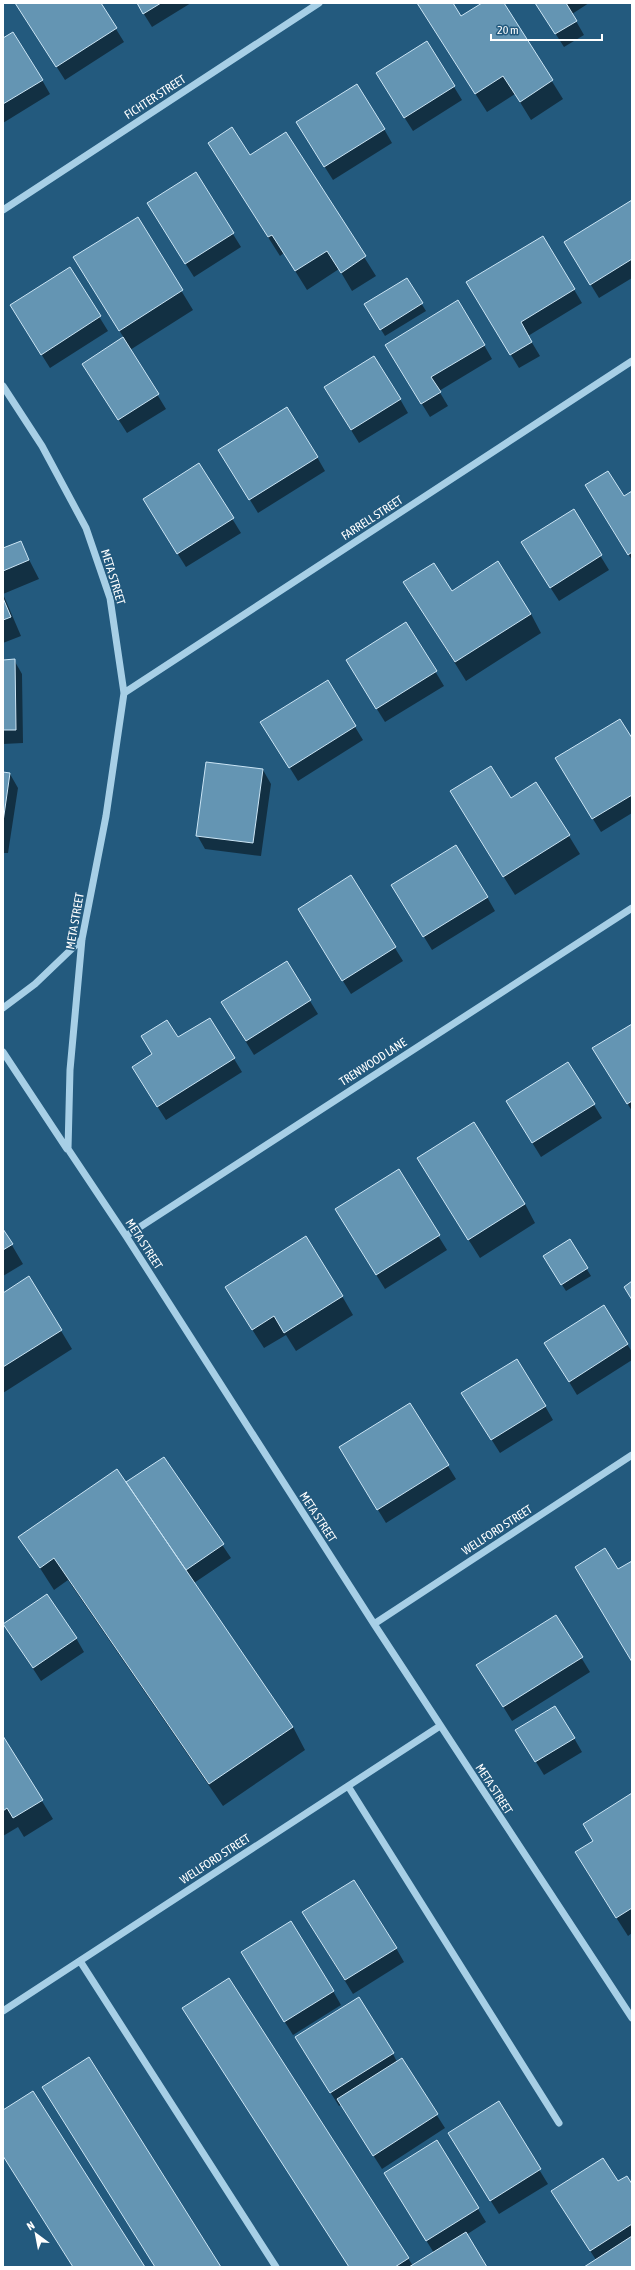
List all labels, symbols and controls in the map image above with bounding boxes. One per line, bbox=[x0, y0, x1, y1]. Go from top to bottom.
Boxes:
scale bar bbox=[491, 16, 602, 42]
text: 20 m bbox=[497, 23, 519, 37]
street label: FICHTER STREET bbox=[122, 72, 189, 122]
street label: FARRELL STREET bbox=[339, 493, 406, 543]
street label: META STREET bbox=[98, 548, 128, 607]
street label: META STREET bbox=[63, 891, 87, 950]
street label: TRENWOOD LANE bbox=[337, 1035, 409, 1089]
street label: META STREET bbox=[123, 1216, 166, 1272]
street label: META STREET bbox=[297, 1489, 340, 1545]
street label: WELLFORD STREET bbox=[459, 1502, 535, 1558]
street label: META STREET bbox=[473, 1761, 516, 1817]
street label: WELLFORD STREET bbox=[177, 1831, 253, 1887]
north arrow bbox=[16, 2214, 56, 2254]
text: N bbox=[25, 2219, 37, 2232]

